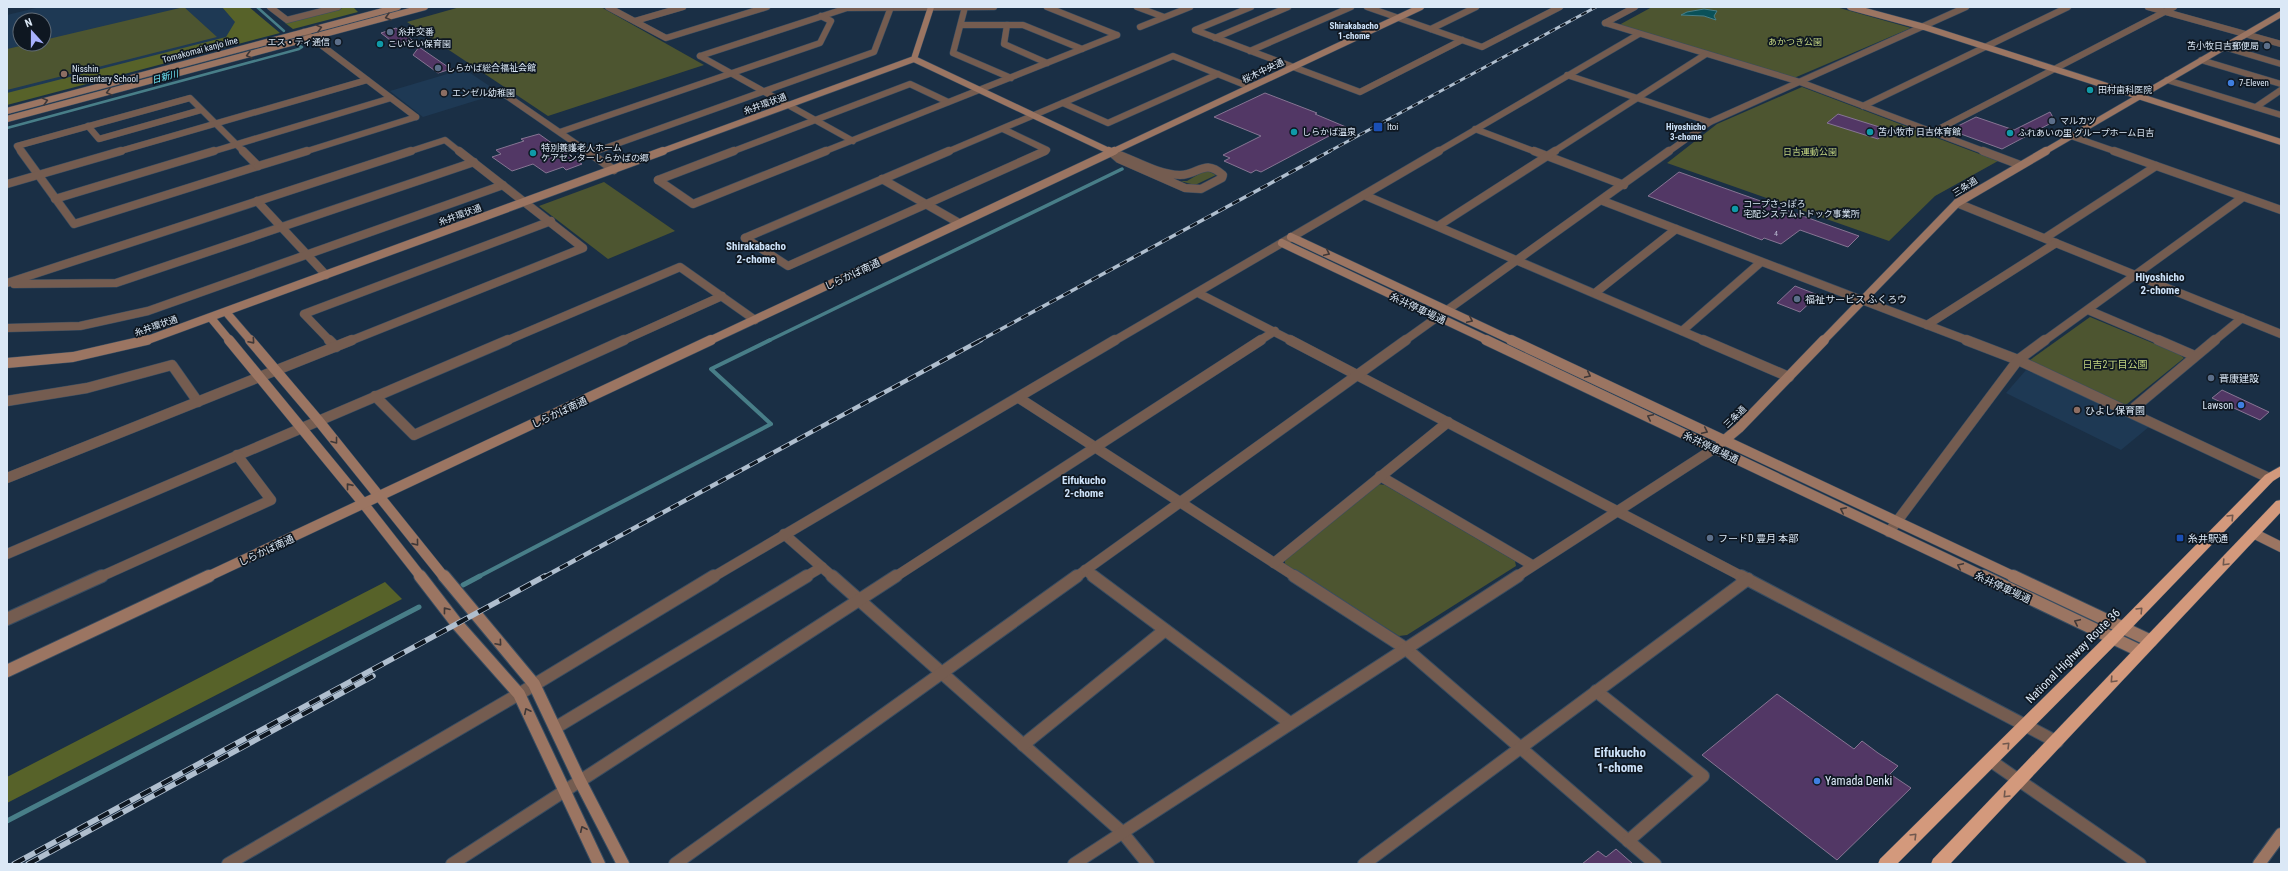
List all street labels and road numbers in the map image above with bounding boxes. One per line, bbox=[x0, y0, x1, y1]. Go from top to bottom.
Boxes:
street label: Tomakomai kanjo line bbox=[161, 35, 239, 65]
street label: 桜木中央通 bbox=[1240, 57, 1286, 85]
street label: 糸井環状通 bbox=[742, 91, 788, 116]
street label: 三条通 bbox=[1951, 175, 1979, 199]
street label: 糸井環状通 bbox=[437, 202, 483, 227]
street label: しらかば南通 bbox=[823, 257, 882, 292]
street label: 糸井停車場通 bbox=[1388, 291, 1447, 326]
street label: 糸井環状通 bbox=[133, 313, 179, 338]
street label: しらかば南通 bbox=[530, 395, 589, 430]
street label: 三条通 bbox=[1722, 404, 1748, 430]
street label: 糸井停車場通 bbox=[1681, 429, 1740, 466]
street label: しらかば南通 bbox=[237, 533, 296, 568]
street label: 糸井停車場通 bbox=[1973, 570, 2032, 605]
street label: National Highway Route 36 bbox=[2023, 606, 2123, 706]

